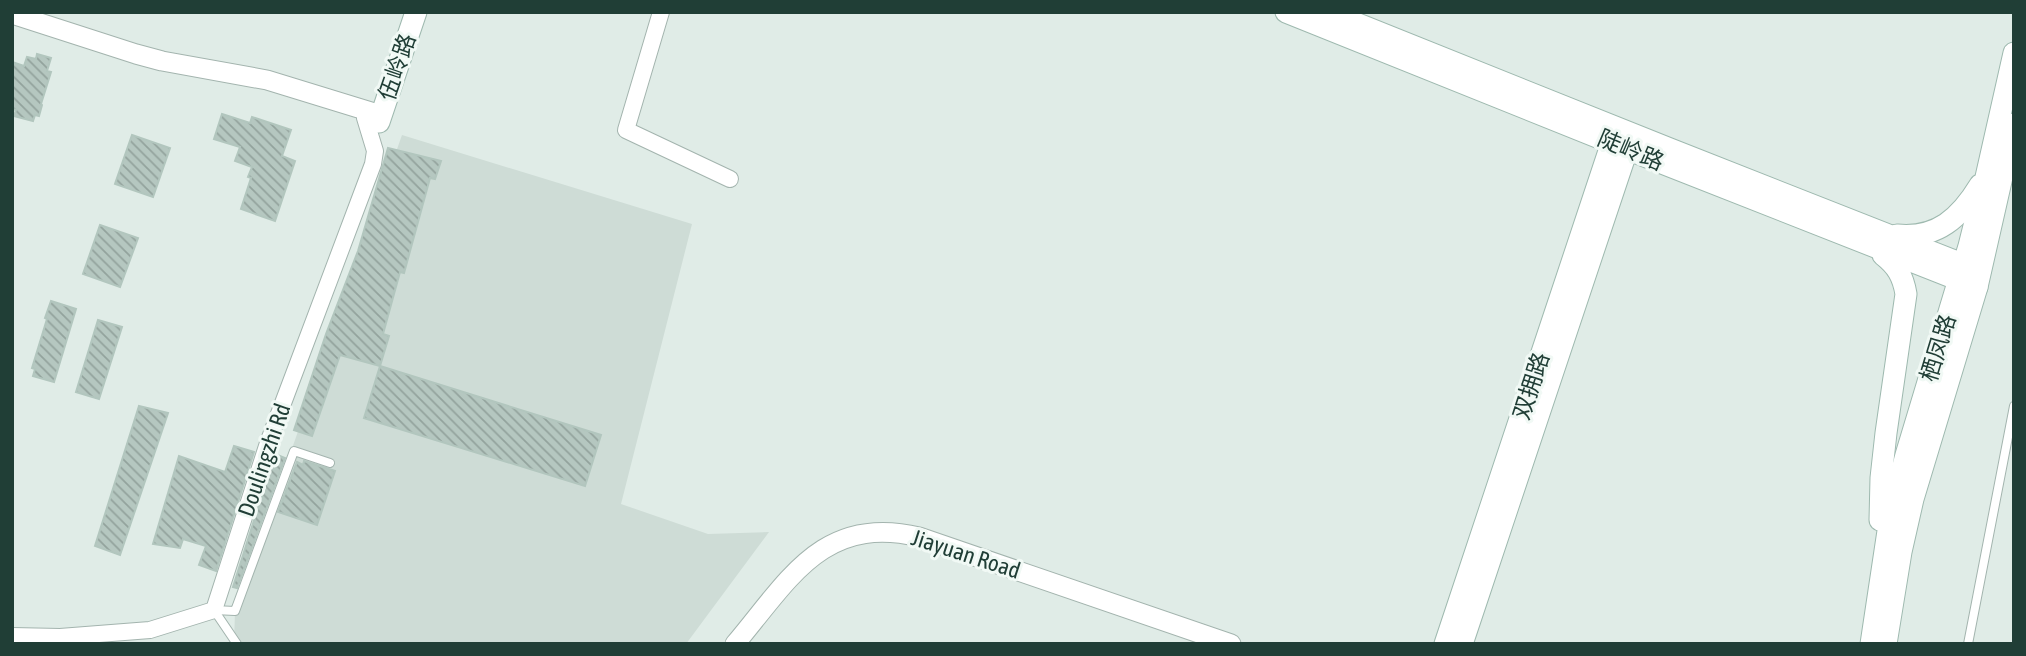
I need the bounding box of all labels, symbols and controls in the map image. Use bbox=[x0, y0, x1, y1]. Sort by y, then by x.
street label: 伍岭路 bbox=[373, 30, 421, 104]
street label: 陡岭路 bbox=[1594, 125, 1668, 175]
street label: 栖凤路 bbox=[1915, 311, 1961, 385]
street label: 双拥路 bbox=[1508, 349, 1554, 423]
street label: Doulingzhi Rd bbox=[233, 400, 295, 520]
street label: Jiayuan Road bbox=[908, 524, 1024, 584]

